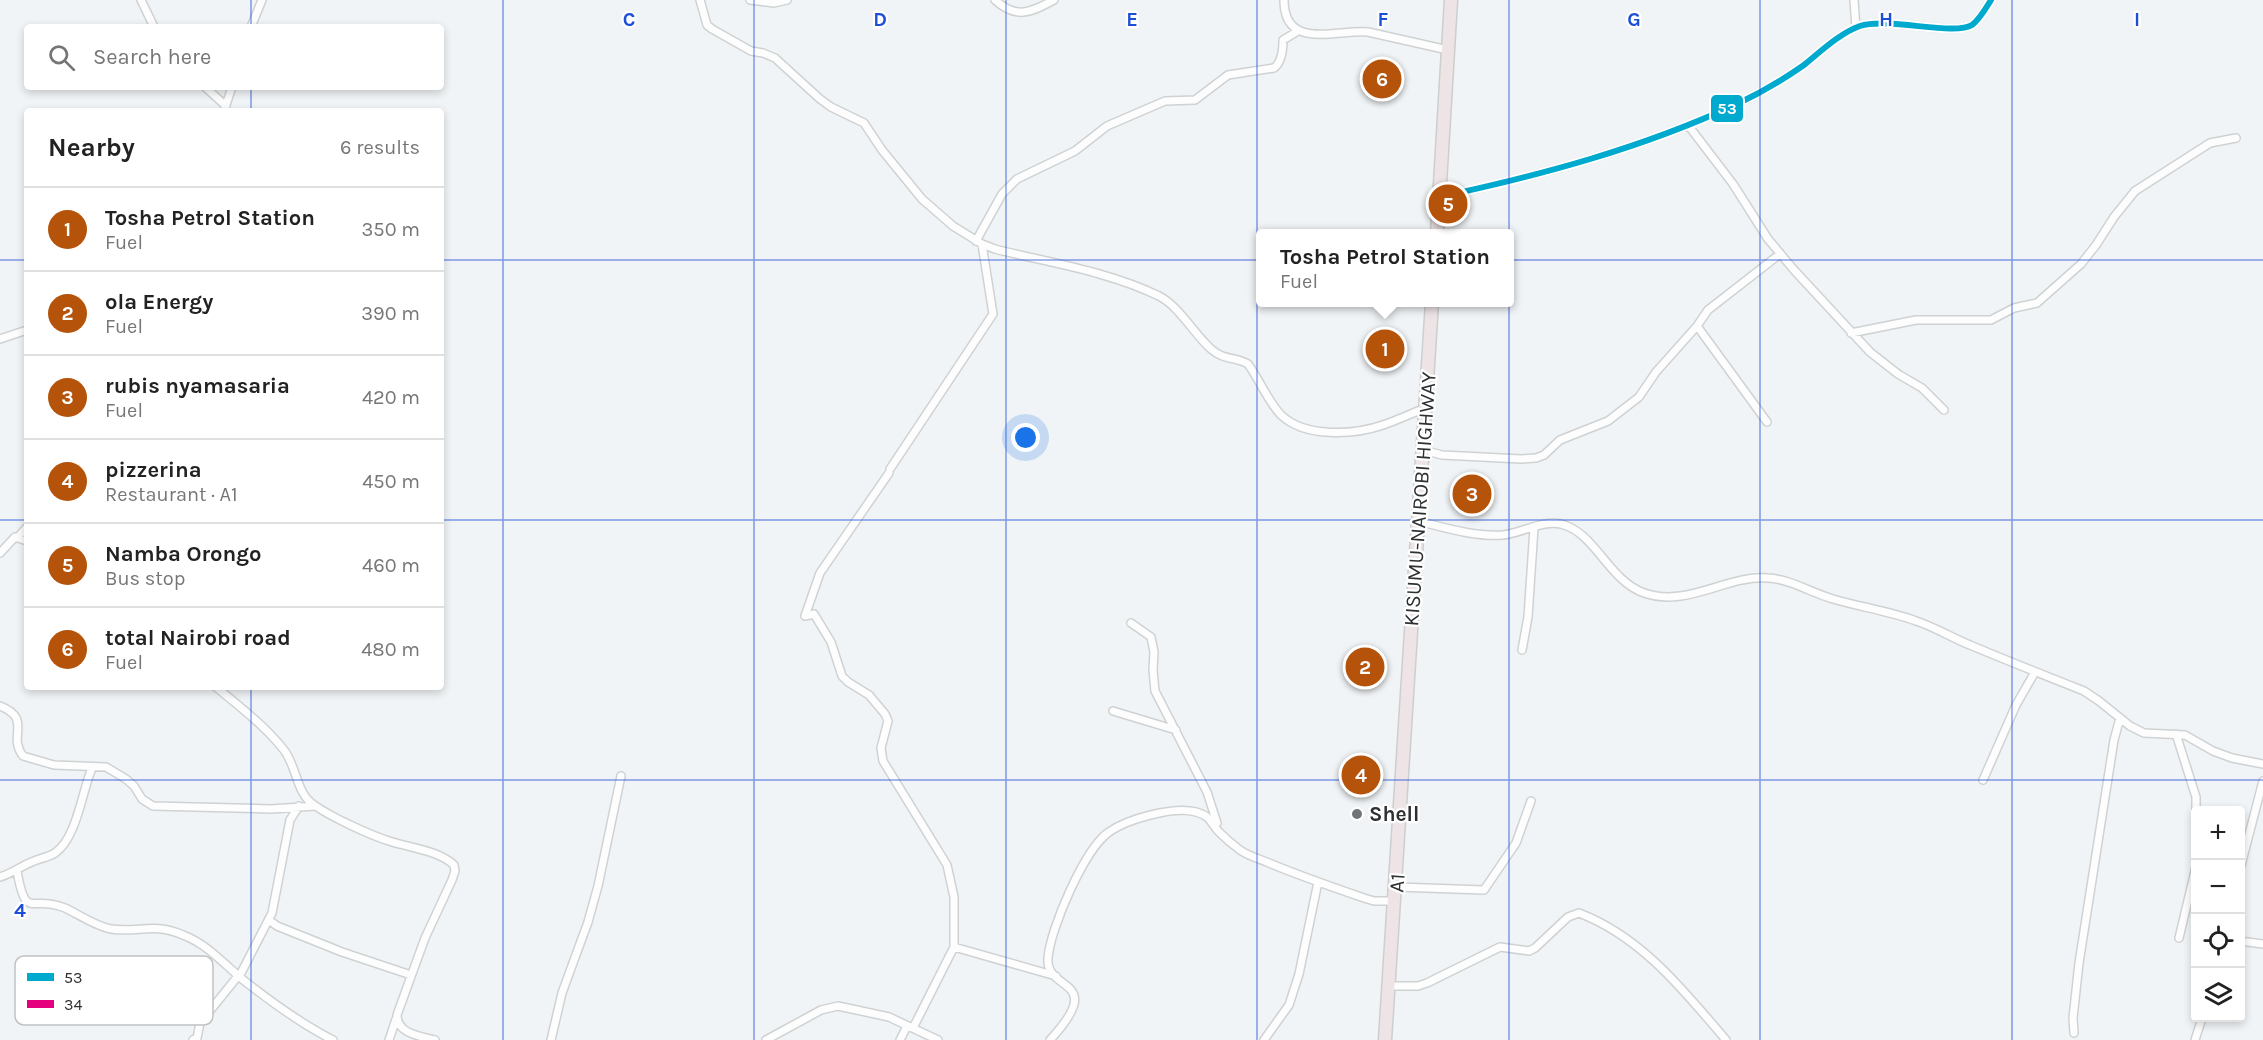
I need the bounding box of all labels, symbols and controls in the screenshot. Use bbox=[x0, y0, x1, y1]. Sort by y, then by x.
text: C bbox=[623, 8, 635, 31]
text: D bbox=[873, 8, 887, 31]
text: E bbox=[1126, 8, 1138, 31]
text: F bbox=[1378, 8, 1389, 31]
text: G bbox=[1627, 8, 1641, 31]
text: H bbox=[1879, 8, 1893, 31]
text: I bbox=[2134, 8, 2140, 31]
search box bbox=[24, 24, 444, 90]
icon: search bbox=[45, 41, 78, 74]
text: Search here bbox=[93, 44, 211, 70]
pin: 6 bbox=[1362, 56, 1402, 101]
line badge: 53 bbox=[1710, 94, 1744, 123]
text: 53 bbox=[1717, 99, 1737, 118]
text: Nearby bbox=[48, 132, 135, 163]
text: 6 results bbox=[340, 136, 420, 159]
pin: 5 bbox=[1428, 182, 1468, 226]
text: Tosha Petrol Station bbox=[105, 205, 315, 231]
text: 1 bbox=[64, 218, 71, 241]
text: 350 m bbox=[362, 218, 420, 241]
popup bbox=[1256, 229, 1514, 307]
text: Fuel bbox=[105, 231, 143, 254]
text: Tosha Petrol Station bbox=[1280, 244, 1490, 270]
text: Fuel bbox=[1280, 270, 1318, 293]
text: ola Energy bbox=[105, 289, 213, 315]
text: 2 bbox=[61, 302, 74, 325]
text: 390 m bbox=[361, 302, 420, 325]
text: Fuel bbox=[105, 315, 143, 338]
pin: 1 bbox=[1366, 326, 1404, 372]
street label: KISUMU-NAIROBI HIGHWAY bbox=[1399, 370, 1441, 627]
text: rubis nyamasaria bbox=[105, 373, 290, 399]
text: 3 bbox=[61, 386, 74, 409]
text: 420 m bbox=[362, 386, 420, 409]
text: Fuel bbox=[105, 399, 143, 422]
your location bbox=[1011, 423, 1040, 452]
text: pizzerina bbox=[105, 457, 202, 483]
text: 4 bbox=[62, 470, 73, 493]
text: 450 m bbox=[362, 470, 420, 493]
pin: 3 bbox=[1452, 472, 1492, 516]
text: Restaurant · A1 bbox=[105, 483, 238, 506]
text: Namba Orongo bbox=[105, 541, 262, 567]
text: 5 bbox=[62, 554, 73, 577]
text: 460 m bbox=[362, 554, 420, 577]
text: Bus stop bbox=[105, 567, 185, 590]
text: total Nairobi road bbox=[105, 625, 291, 651]
text: 6 bbox=[61, 638, 74, 661]
text: 480 m bbox=[361, 638, 420, 661]
pin: 2 bbox=[1346, 644, 1384, 690]
text: Fuel bbox=[105, 651, 143, 674]
pin: 4 bbox=[1342, 752, 1380, 798]
place label: Shell bbox=[1369, 802, 1419, 826]
map controls bbox=[2191, 806, 2245, 1022]
button: + bbox=[2191, 806, 2245, 860]
marker: Shell bbox=[1350, 807, 1364, 821]
button: − bbox=[2191, 860, 2245, 914]
street label: A1 bbox=[1384, 873, 1410, 893]
text: 4 bbox=[14, 899, 26, 922]
button: locate bbox=[2191, 914, 2245, 968]
legend bbox=[15, 956, 213, 1025]
text: 53 bbox=[64, 968, 82, 987]
button: layers bbox=[2191, 968, 2245, 1022]
text: 34 bbox=[64, 995, 82, 1014]

